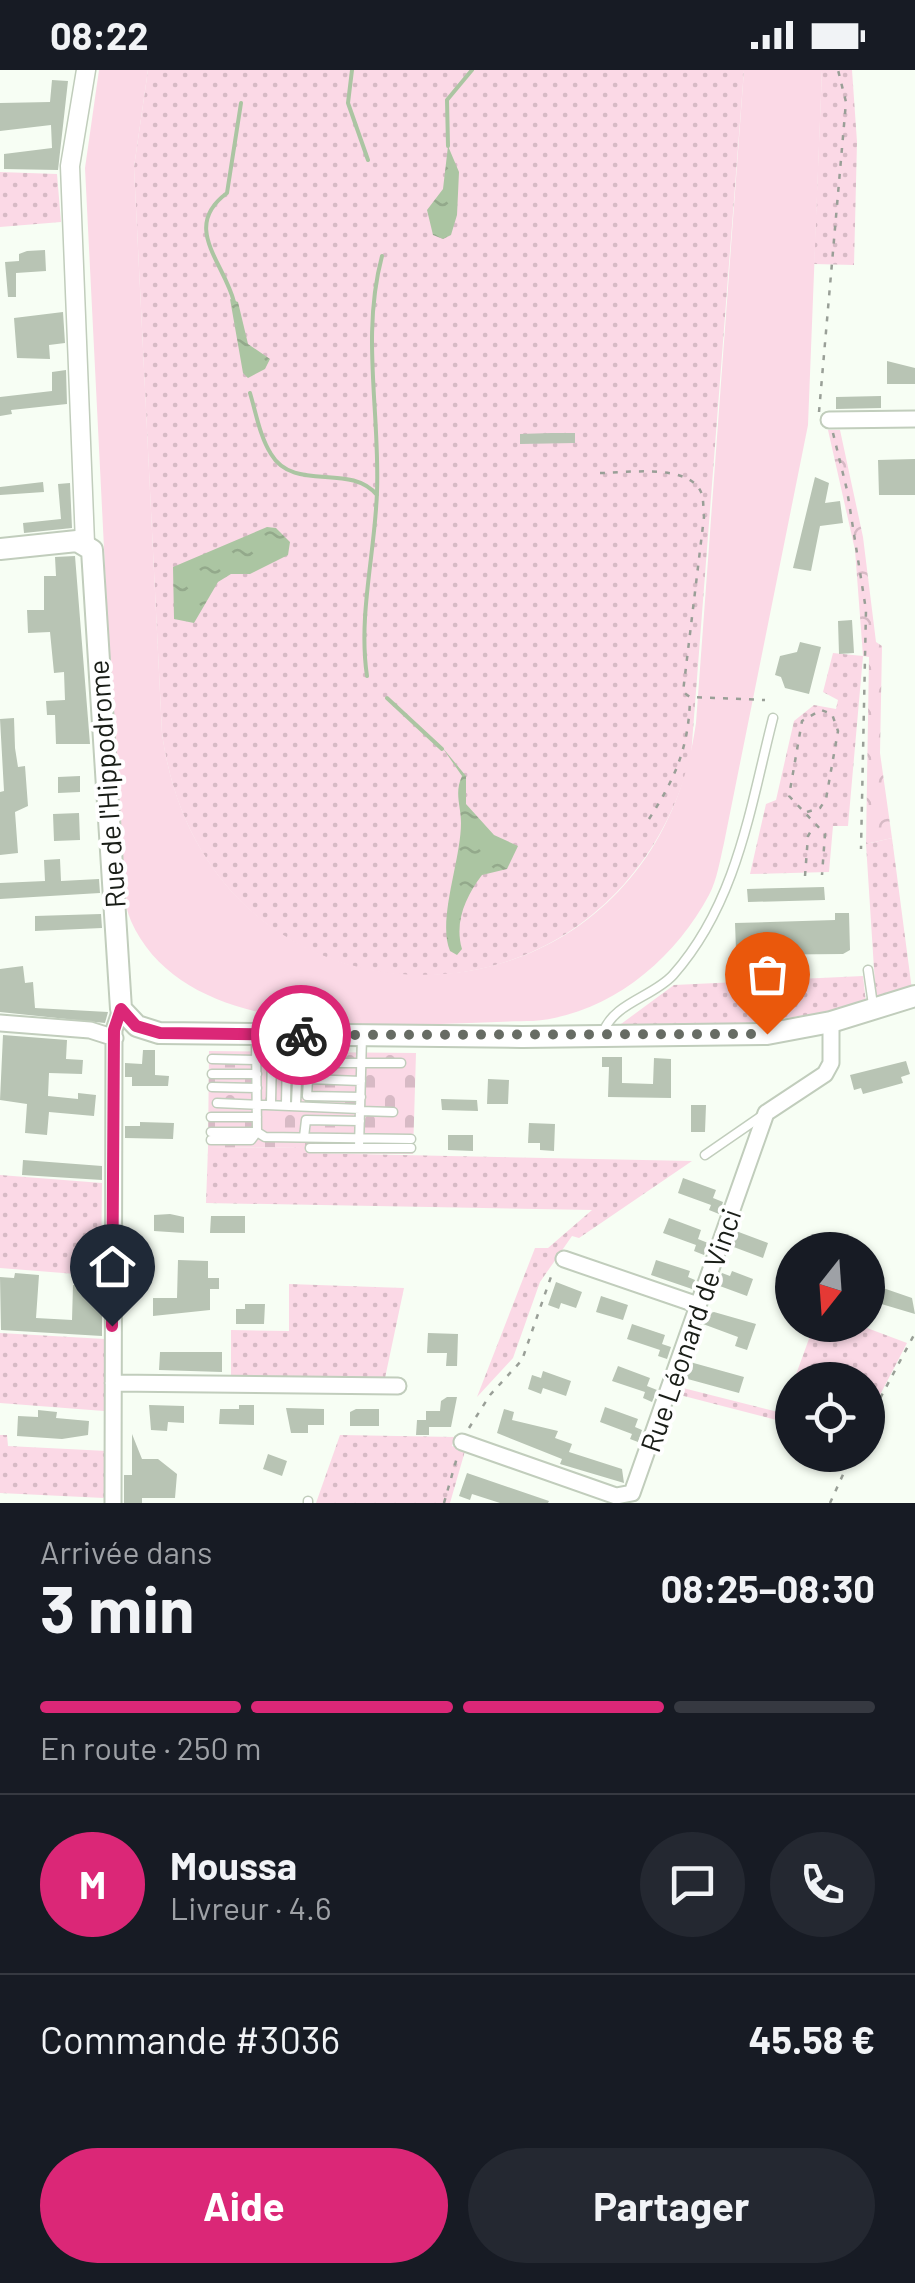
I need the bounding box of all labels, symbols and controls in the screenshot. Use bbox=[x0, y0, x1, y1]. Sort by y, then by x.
text: 08:22 bbox=[50, 12, 149, 58]
street label: Rue de l'Hippodrome bbox=[80, 659, 132, 909]
pin bbox=[725, 932, 810, 1035]
icon: bag bbox=[740, 947, 795, 1002]
courier bbox=[251, 985, 351, 1085]
icon: bike bbox=[274, 1008, 329, 1063]
street label: Rue Léonard de Vinci bbox=[632, 1204, 748, 1456]
pin bbox=[70, 1224, 155, 1327]
north arrow bbox=[775, 1232, 885, 1342]
map controls bbox=[775, 1232, 885, 1472]
icon: home bbox=[85, 1239, 140, 1294]
button: locate bbox=[775, 1362, 885, 1472]
text: Arrivée dans bbox=[40, 1532, 213, 1570]
text: 08:25–08:30 bbox=[661, 1565, 875, 1611]
text: 3 min bbox=[40, 1568, 195, 1646]
text: En route · 250 m bbox=[40, 1728, 261, 1766]
button: chat bbox=[640, 1832, 745, 1937]
button: phone bbox=[770, 1832, 875, 1937]
text: Moussa bbox=[170, 1842, 297, 1888]
text: M bbox=[79, 1861, 106, 1907]
text: Livreur · 4.6 bbox=[170, 1888, 331, 1926]
text: Commande #3036 bbox=[40, 2016, 340, 2062]
text: 45.58 € bbox=[749, 2016, 875, 2062]
button: Aide bbox=[40, 2148, 448, 2263]
button: Partager bbox=[468, 2148, 875, 2263]

